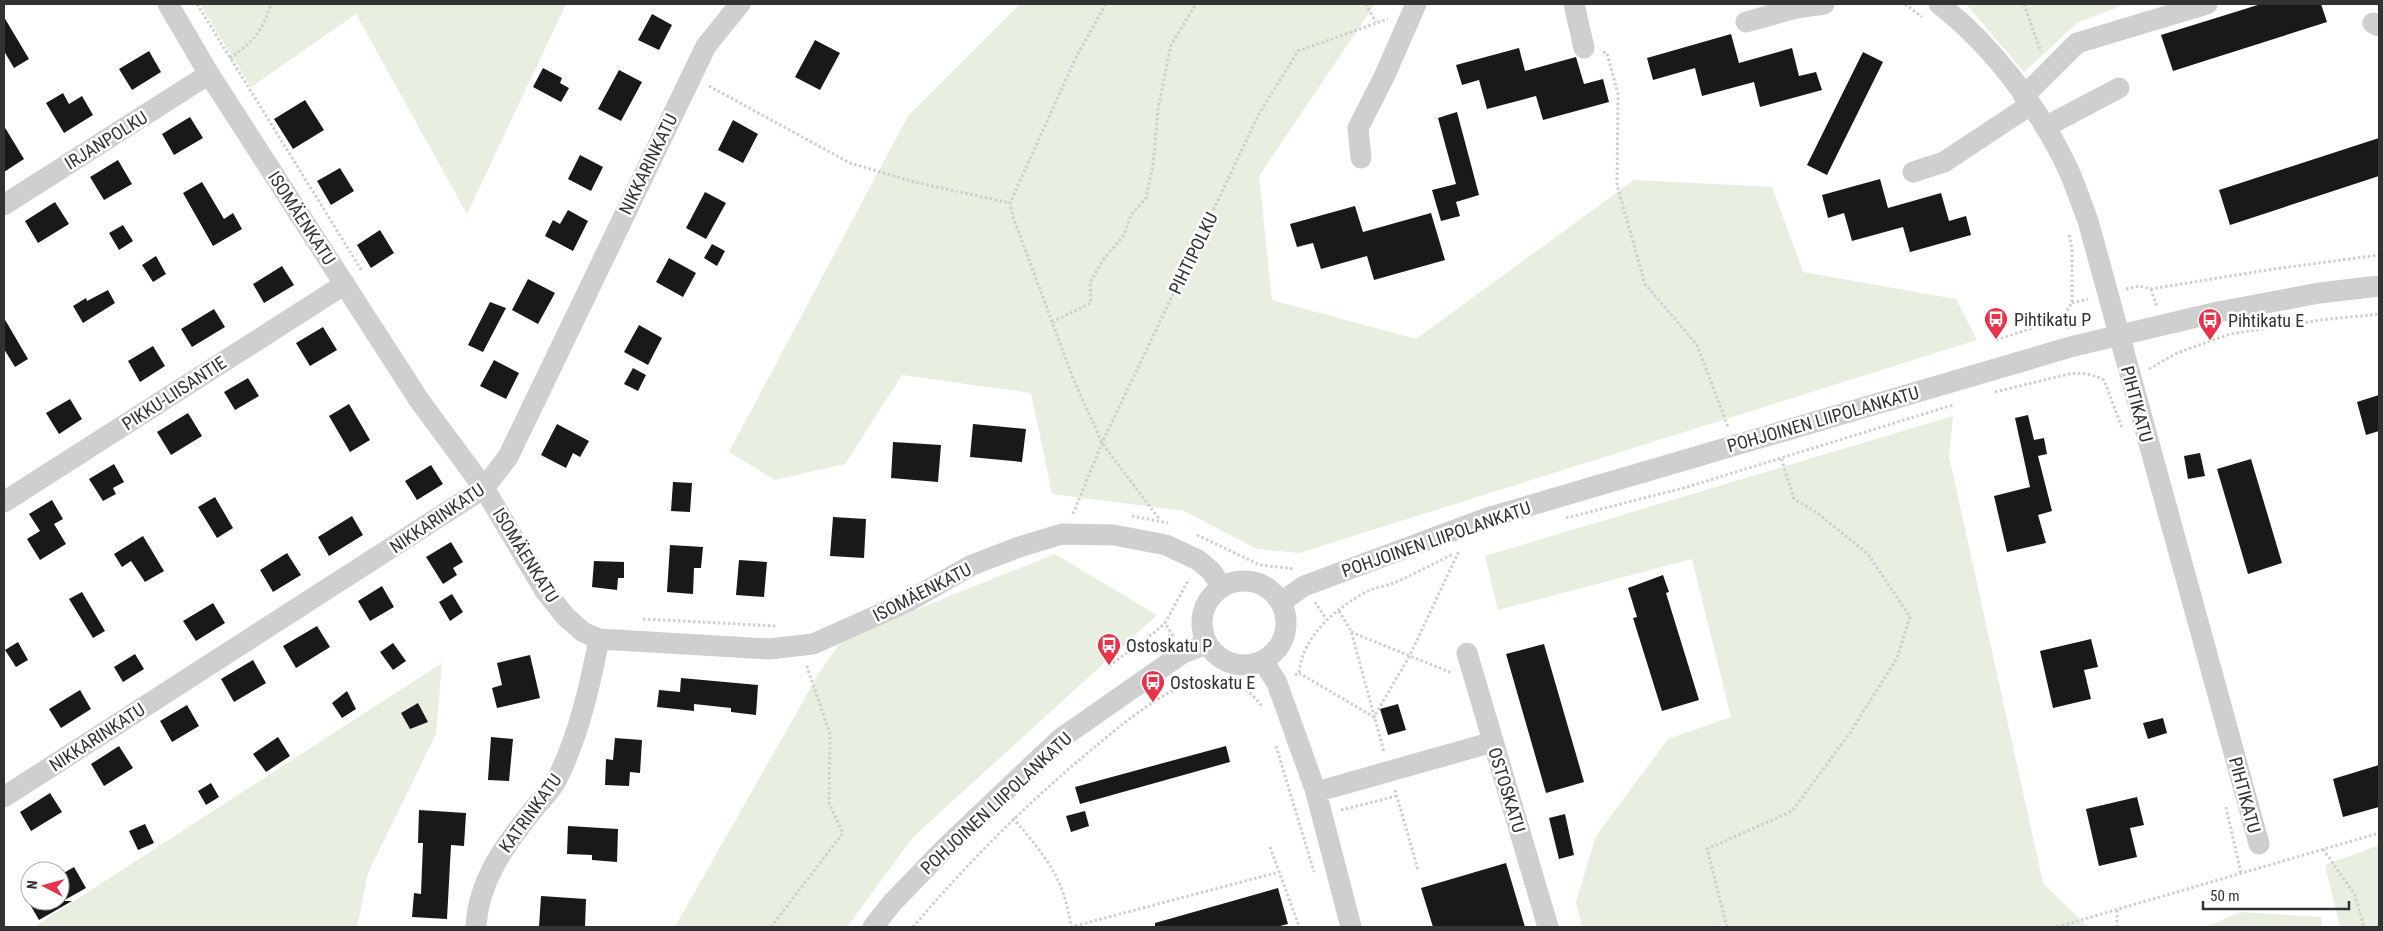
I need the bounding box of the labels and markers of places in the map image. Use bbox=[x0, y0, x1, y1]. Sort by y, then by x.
bus stop icon: Pihtikatu P bbox=[1983, 306, 2009, 340]
bus stop icon: Pihtikatu E bbox=[2197, 307, 2223, 341]
place label: Pihtikatu P bbox=[2014, 309, 2091, 330]
place label: Pihtikatu E bbox=[2228, 310, 2304, 331]
bus stop icon: Ostoskatu P bbox=[1096, 632, 1122, 666]
place label: Ostoskatu P bbox=[1126, 635, 1212, 656]
bus stop icon: Ostoskatu E bbox=[1140, 669, 1166, 703]
place label: Ostoskatu E bbox=[1170, 672, 1255, 693]

